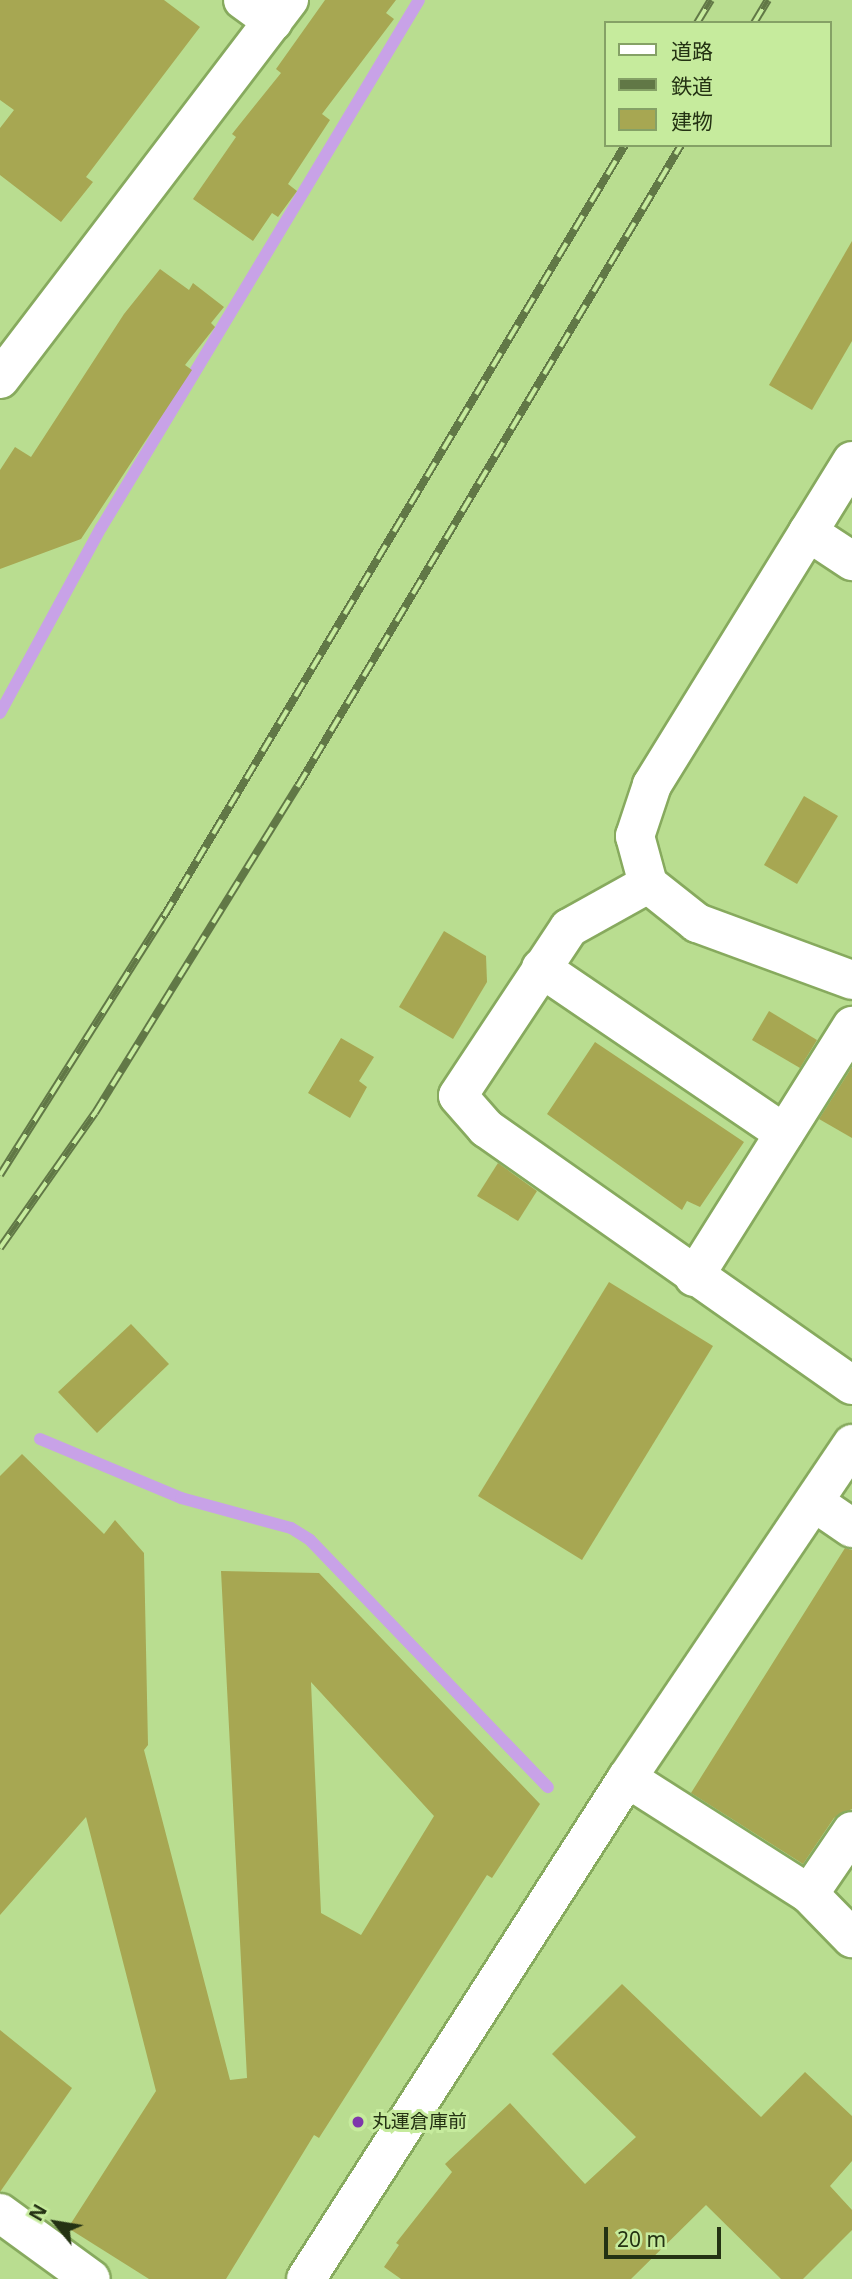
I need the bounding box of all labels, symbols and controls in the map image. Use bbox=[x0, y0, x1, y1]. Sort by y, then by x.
legend bbox=[604, 21, 831, 147]
text: 道路 bbox=[671, 37, 713, 65]
text: 鉄道 bbox=[671, 72, 713, 100]
text: 建物 bbox=[671, 107, 713, 135]
place label: 丸運倉庫前 bbox=[372, 2111, 467, 2133]
marker: 丸運倉庫前 bbox=[350, 2114, 366, 2130]
north arrow bbox=[21, 2188, 91, 2258]
text: N bbox=[23, 2199, 53, 2226]
scale bar bbox=[607, 2212, 724, 2256]
text: 20 m bbox=[617, 2225, 666, 2253]

